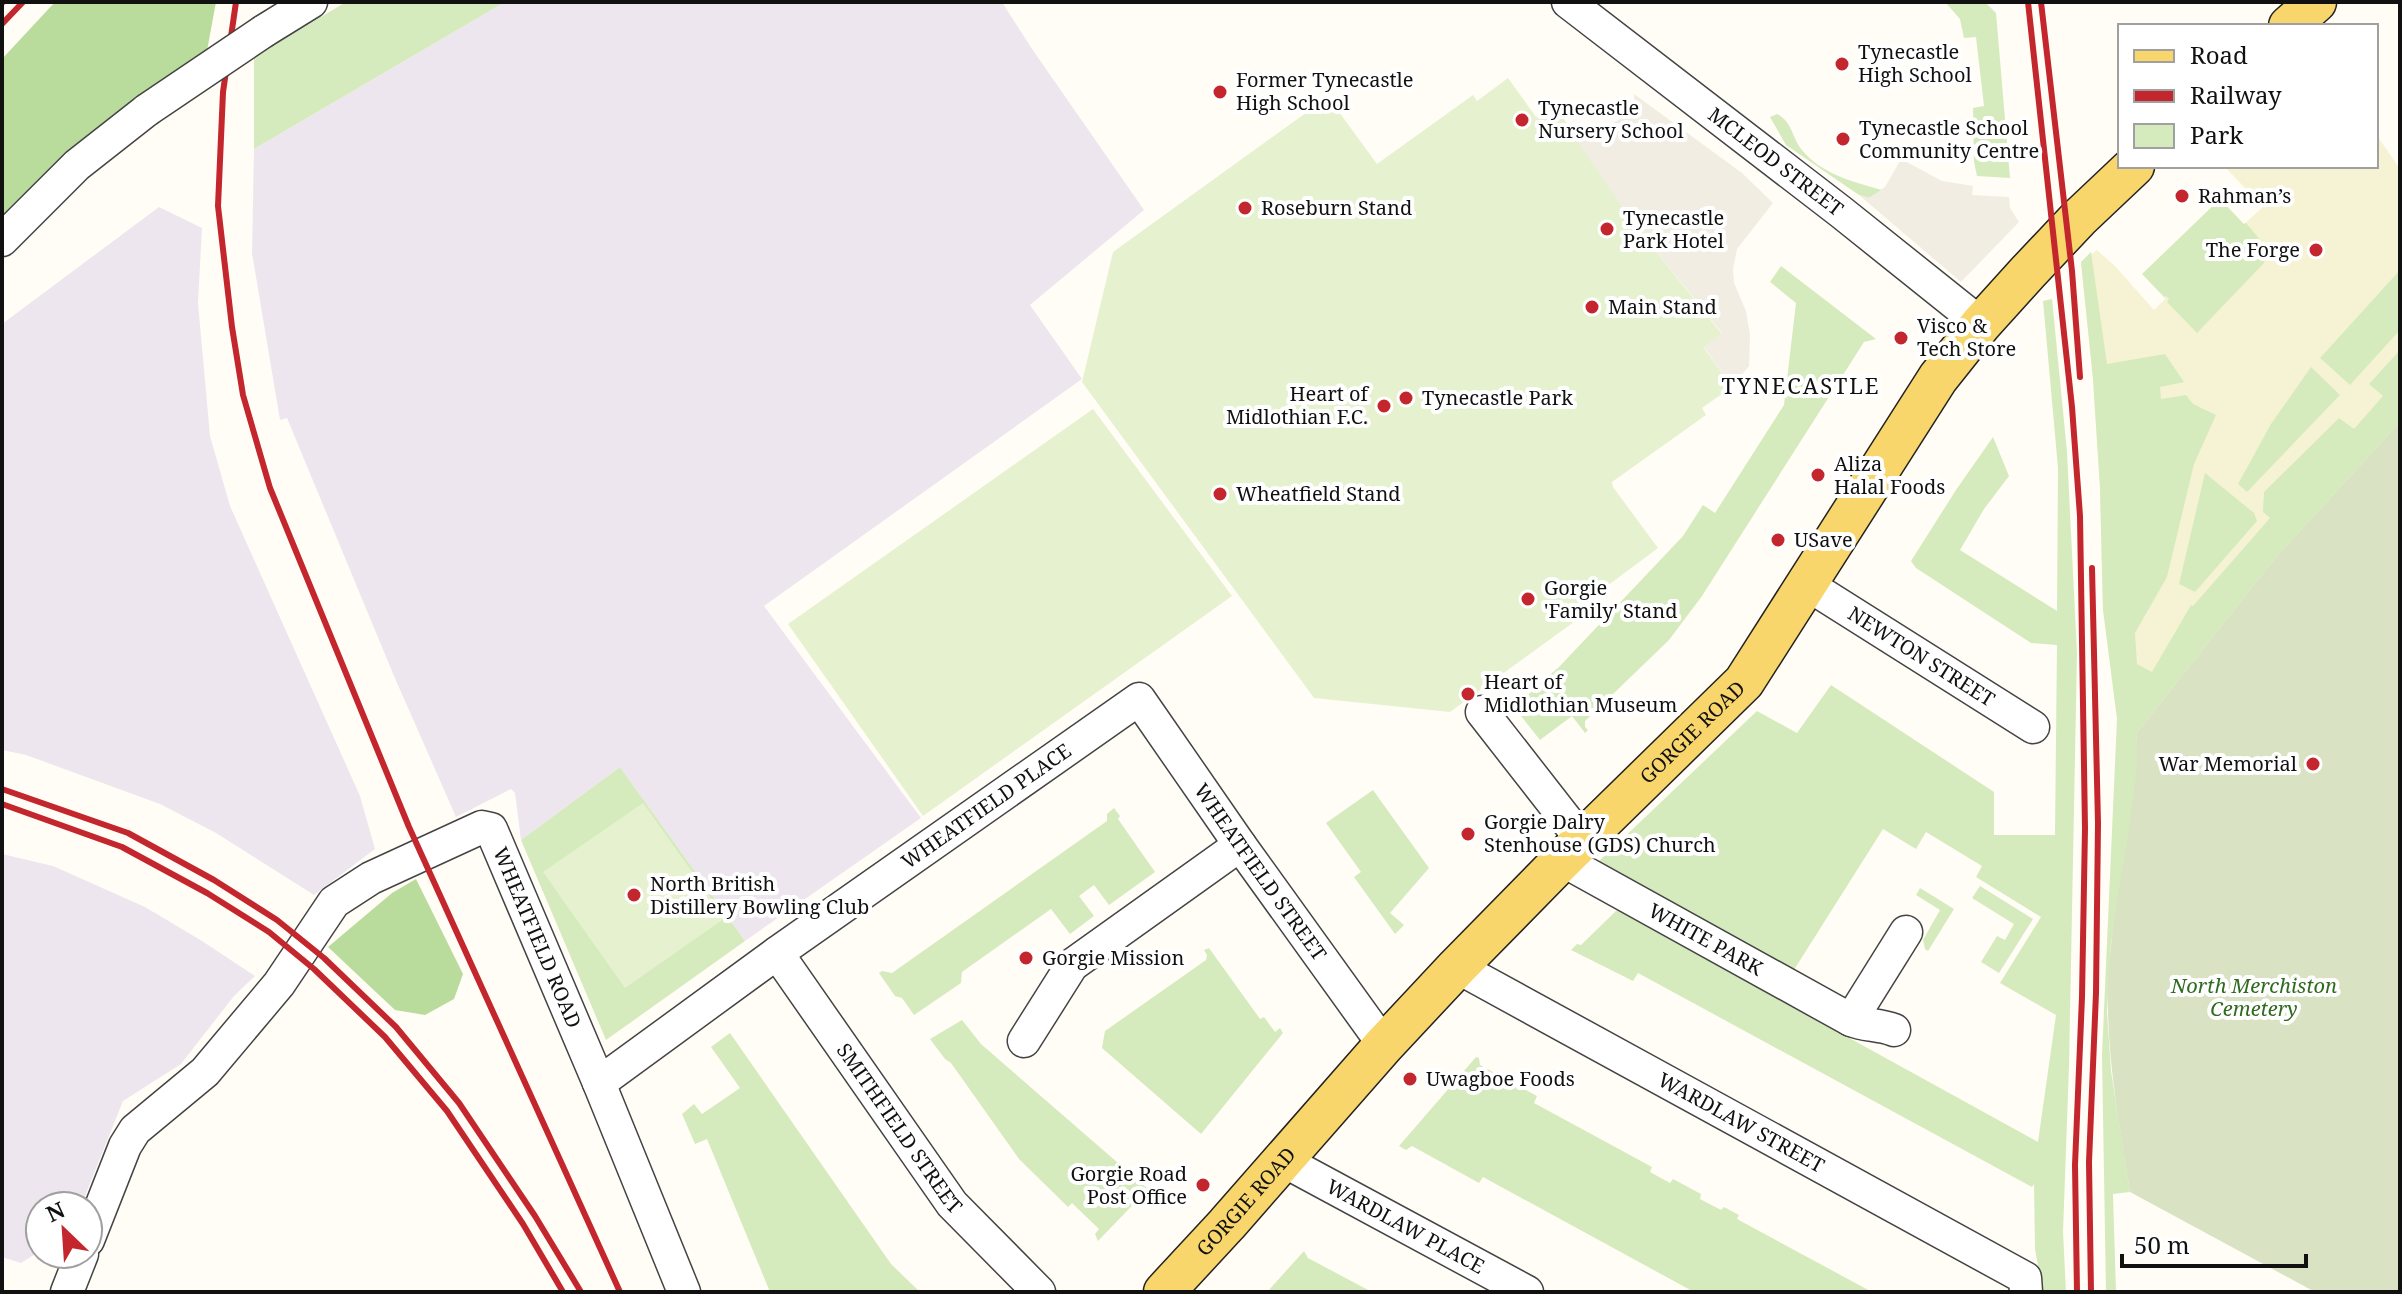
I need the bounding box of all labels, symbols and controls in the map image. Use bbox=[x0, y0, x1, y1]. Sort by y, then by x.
legend bbox=[2118, 24, 2378, 168]
place label: Tynecastle High School bbox=[1858, 38, 1972, 88]
text: Road bbox=[2190, 38, 2248, 71]
marker: Tynecastle High School bbox=[1833, 55, 1851, 73]
place label: Former Tynecastle High School bbox=[1236, 66, 1413, 116]
text: Railway bbox=[2190, 78, 2282, 111]
marker: Former Tynecastle High School bbox=[1211, 83, 1229, 101]
place label: Tynecastle Nursery School bbox=[1538, 94, 1684, 144]
street label: MCLEOD STREET bbox=[1703, 101, 1849, 222]
marker: Tynecastle Nursery School bbox=[1513, 111, 1531, 129]
place label: Tynecastle School Community Centre bbox=[1859, 114, 2039, 164]
text: Park bbox=[2190, 118, 2244, 151]
marker: Tynecastle School Community Centre bbox=[1834, 130, 1852, 148]
place label: Rahman’s bbox=[2198, 182, 2291, 209]
marker: Rahman’s bbox=[2173, 187, 2191, 205]
place label: Roseburn Stand bbox=[1261, 194, 1412, 221]
marker: Roseburn Stand bbox=[1236, 199, 1254, 217]
place label: Tynecastle Park Hotel bbox=[1623, 204, 1724, 254]
marker: Tynecastle Park Hotel bbox=[1598, 220, 1616, 238]
place label: The Forge bbox=[2206, 236, 2300, 263]
marker: The Forge bbox=[2307, 241, 2325, 259]
place label: Main Stand bbox=[1608, 293, 1717, 320]
marker: Main Stand bbox=[1583, 298, 1601, 316]
place label: Visco & Tech Store bbox=[1917, 312, 2016, 362]
marker: Visco & Tech Store bbox=[1892, 329, 1910, 347]
district label: TYNECASTLE bbox=[1721, 370, 1881, 400]
place label: Heart of Midlothian F.C. bbox=[1226, 380, 1370, 430]
place label: Tynecastle Park bbox=[1422, 384, 1573, 411]
marker: Tynecastle Park bbox=[1397, 389, 1415, 407]
marker: Heart of Midlothian F.C. bbox=[1375, 397, 1393, 415]
place label: Aliza Halal Foods bbox=[1834, 450, 1945, 500]
marker: Aliza Halal Foods bbox=[1809, 466, 1827, 484]
place label: Wheatfield Stand bbox=[1236, 480, 1401, 507]
marker: Wheatfield Stand bbox=[1211, 485, 1229, 503]
place label: USave bbox=[1794, 526, 1853, 553]
marker: USave bbox=[1769, 531, 1787, 549]
place label: Gorgie 'Family' Stand bbox=[1544, 574, 1677, 624]
marker: Gorgie 'Family' Stand bbox=[1519, 590, 1537, 608]
street label: NEWTON STREET bbox=[1843, 600, 2000, 712]
place label: Heart of Midlothian Museum bbox=[1484, 668, 1678, 718]
street label: GORGIE ROAD bbox=[1634, 675, 1751, 790]
marker: Heart of Midlothian Museum bbox=[1459, 685, 1477, 703]
street label: WHEATFIELD PLACE bbox=[896, 737, 1076, 875]
place label: War Memorial bbox=[2158, 750, 2297, 777]
marker: War Memorial bbox=[2304, 755, 2322, 773]
street label: WHEATFIELD STREET bbox=[1188, 778, 1333, 966]
place label: Gorgie Dalry Stenhouse (GDS) Church bbox=[1484, 808, 1716, 858]
marker: Gorgie Dalry Stenhouse (GDS) Church bbox=[1459, 825, 1477, 843]
street label: WHEATFIELD ROAD bbox=[487, 843, 588, 1032]
place label: North British Distillery Bowling Club bbox=[650, 870, 869, 920]
marker: North British Distillery Bowling Club bbox=[625, 886, 643, 904]
street label: WHITE PARK bbox=[1644, 897, 1768, 982]
place label: Gorgie Mission bbox=[1042, 944, 1184, 971]
marker: Gorgie Mission bbox=[1017, 949, 1035, 967]
park label: North Merchiston Cemetery bbox=[2170, 972, 2337, 1022]
street label: SMITHFIELD STREET bbox=[831, 1038, 968, 1220]
place label: Uwagboe Foods bbox=[1426, 1065, 1575, 1092]
street label: WARDLAW STREET bbox=[1653, 1066, 1829, 1179]
marker: Uwagboe Foods bbox=[1401, 1070, 1419, 1088]
street label: GORGIE ROAD bbox=[1190, 1141, 1301, 1262]
place label: Gorgie Road Post Office bbox=[1071, 1160, 1187, 1210]
street label: WARDLAW PLACE bbox=[1322, 1172, 1489, 1280]
marker: Gorgie Road Post Office bbox=[1194, 1176, 1212, 1194]
north arrow bbox=[24, 1190, 104, 1270]
text: N bbox=[41, 1194, 69, 1228]
scale bar bbox=[2122, 1218, 2306, 1268]
text: 50 m bbox=[2134, 1228, 2190, 1261]

